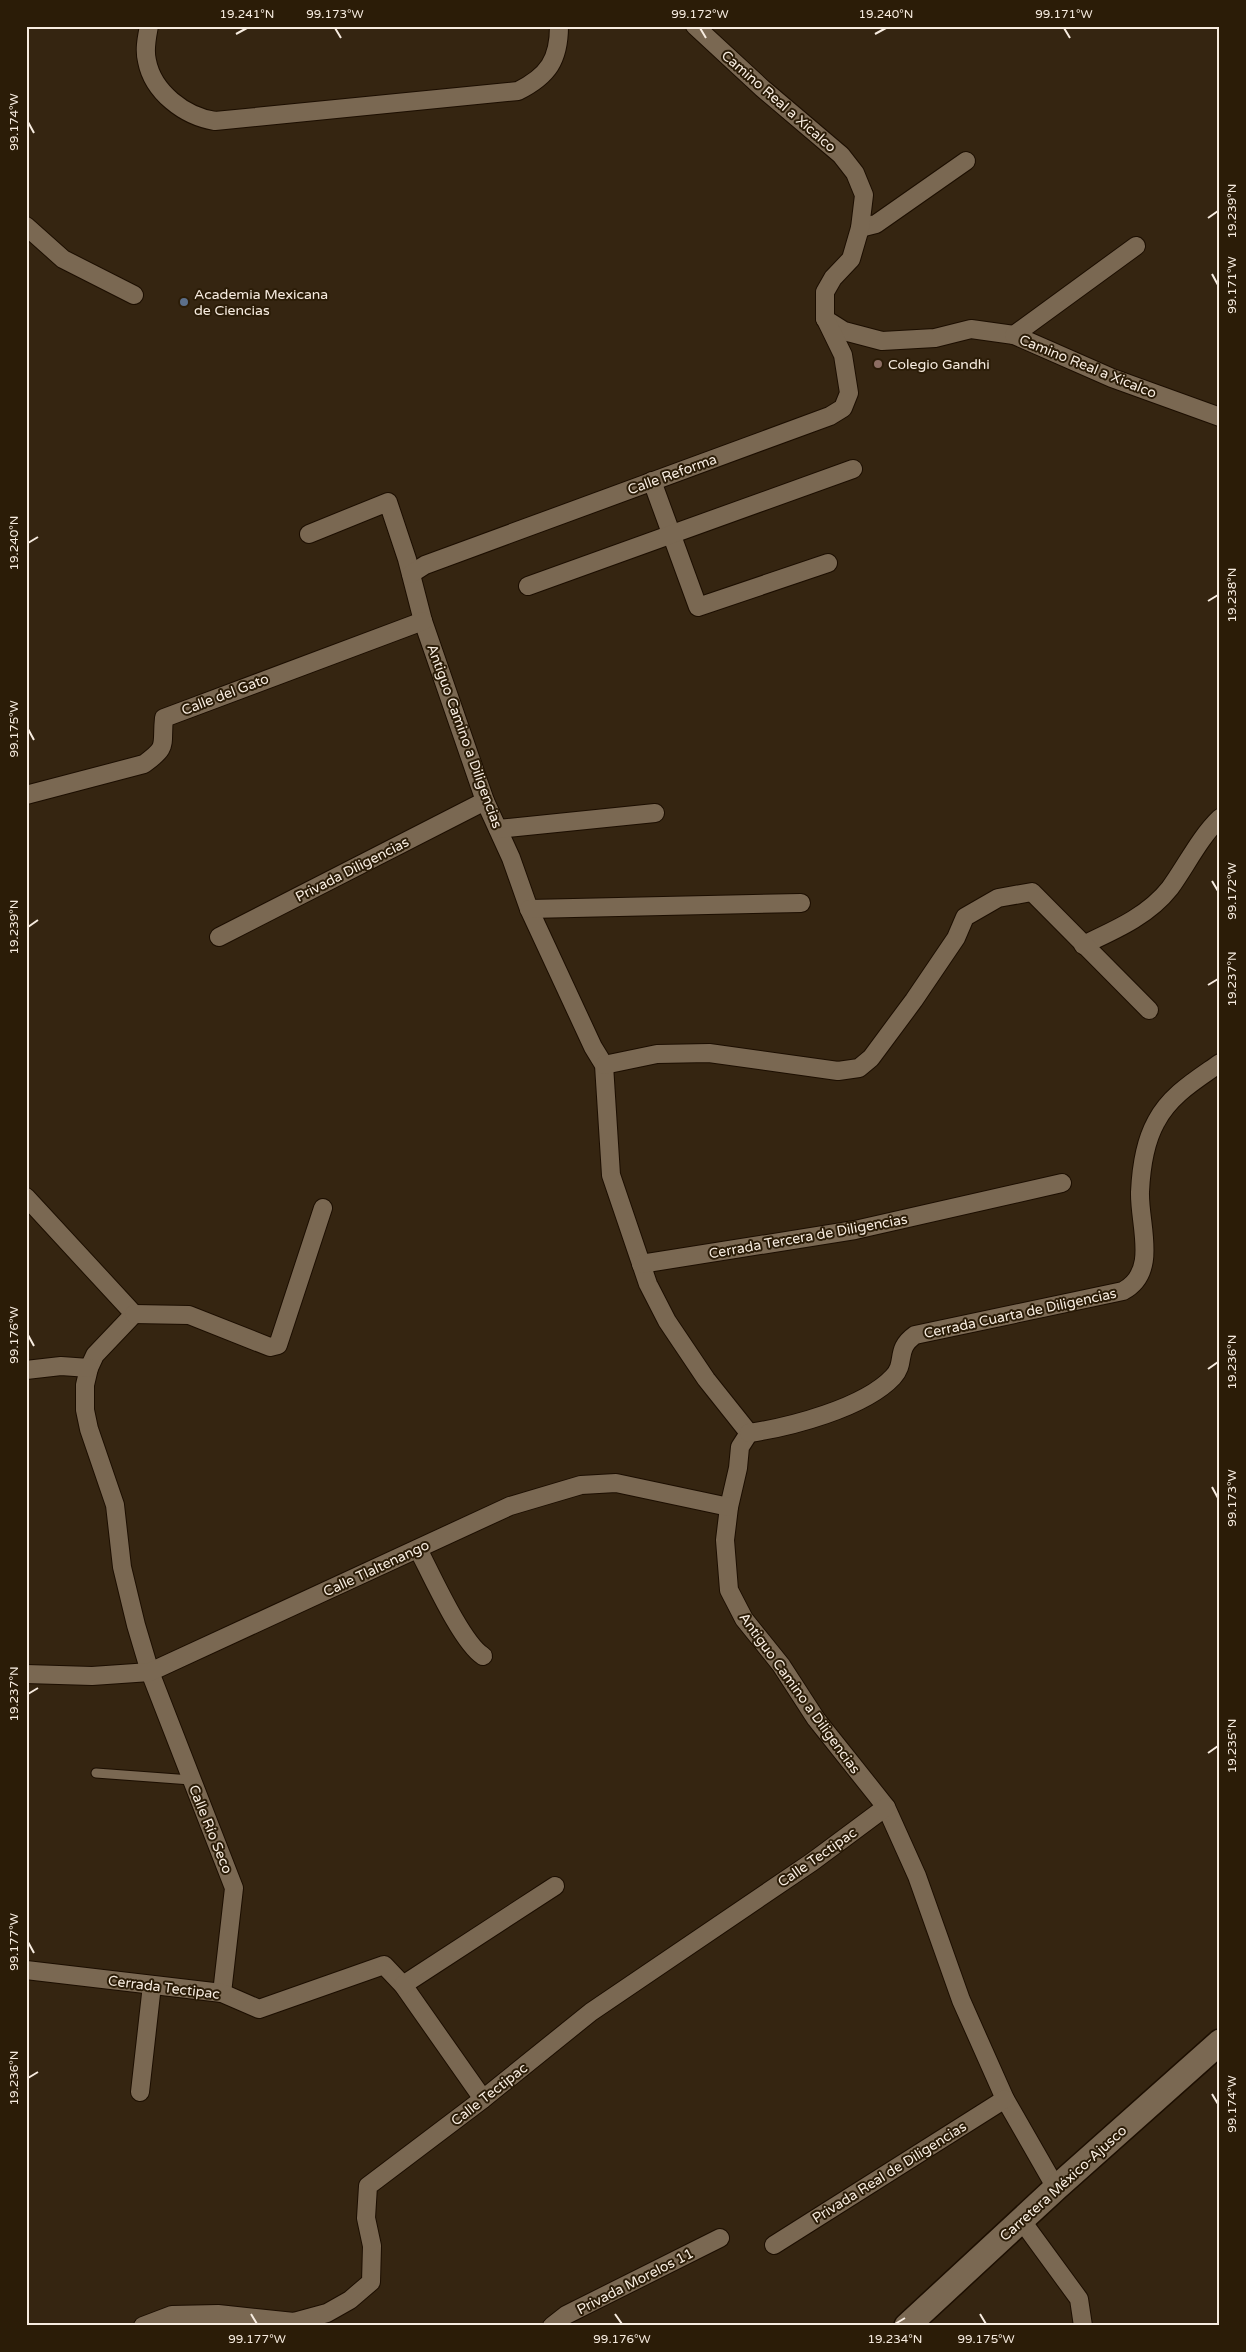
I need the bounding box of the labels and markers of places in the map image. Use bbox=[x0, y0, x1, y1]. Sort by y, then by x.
place label: Academia Mexicana de Ciencias bbox=[194, 286, 328, 319]
marker: Academia Mexicana de Ciencias bbox=[178, 296, 190, 308]
place label: Colegio Gandhi bbox=[888, 356, 990, 373]
marker: Colegio Gandhi bbox=[872, 358, 884, 370]

